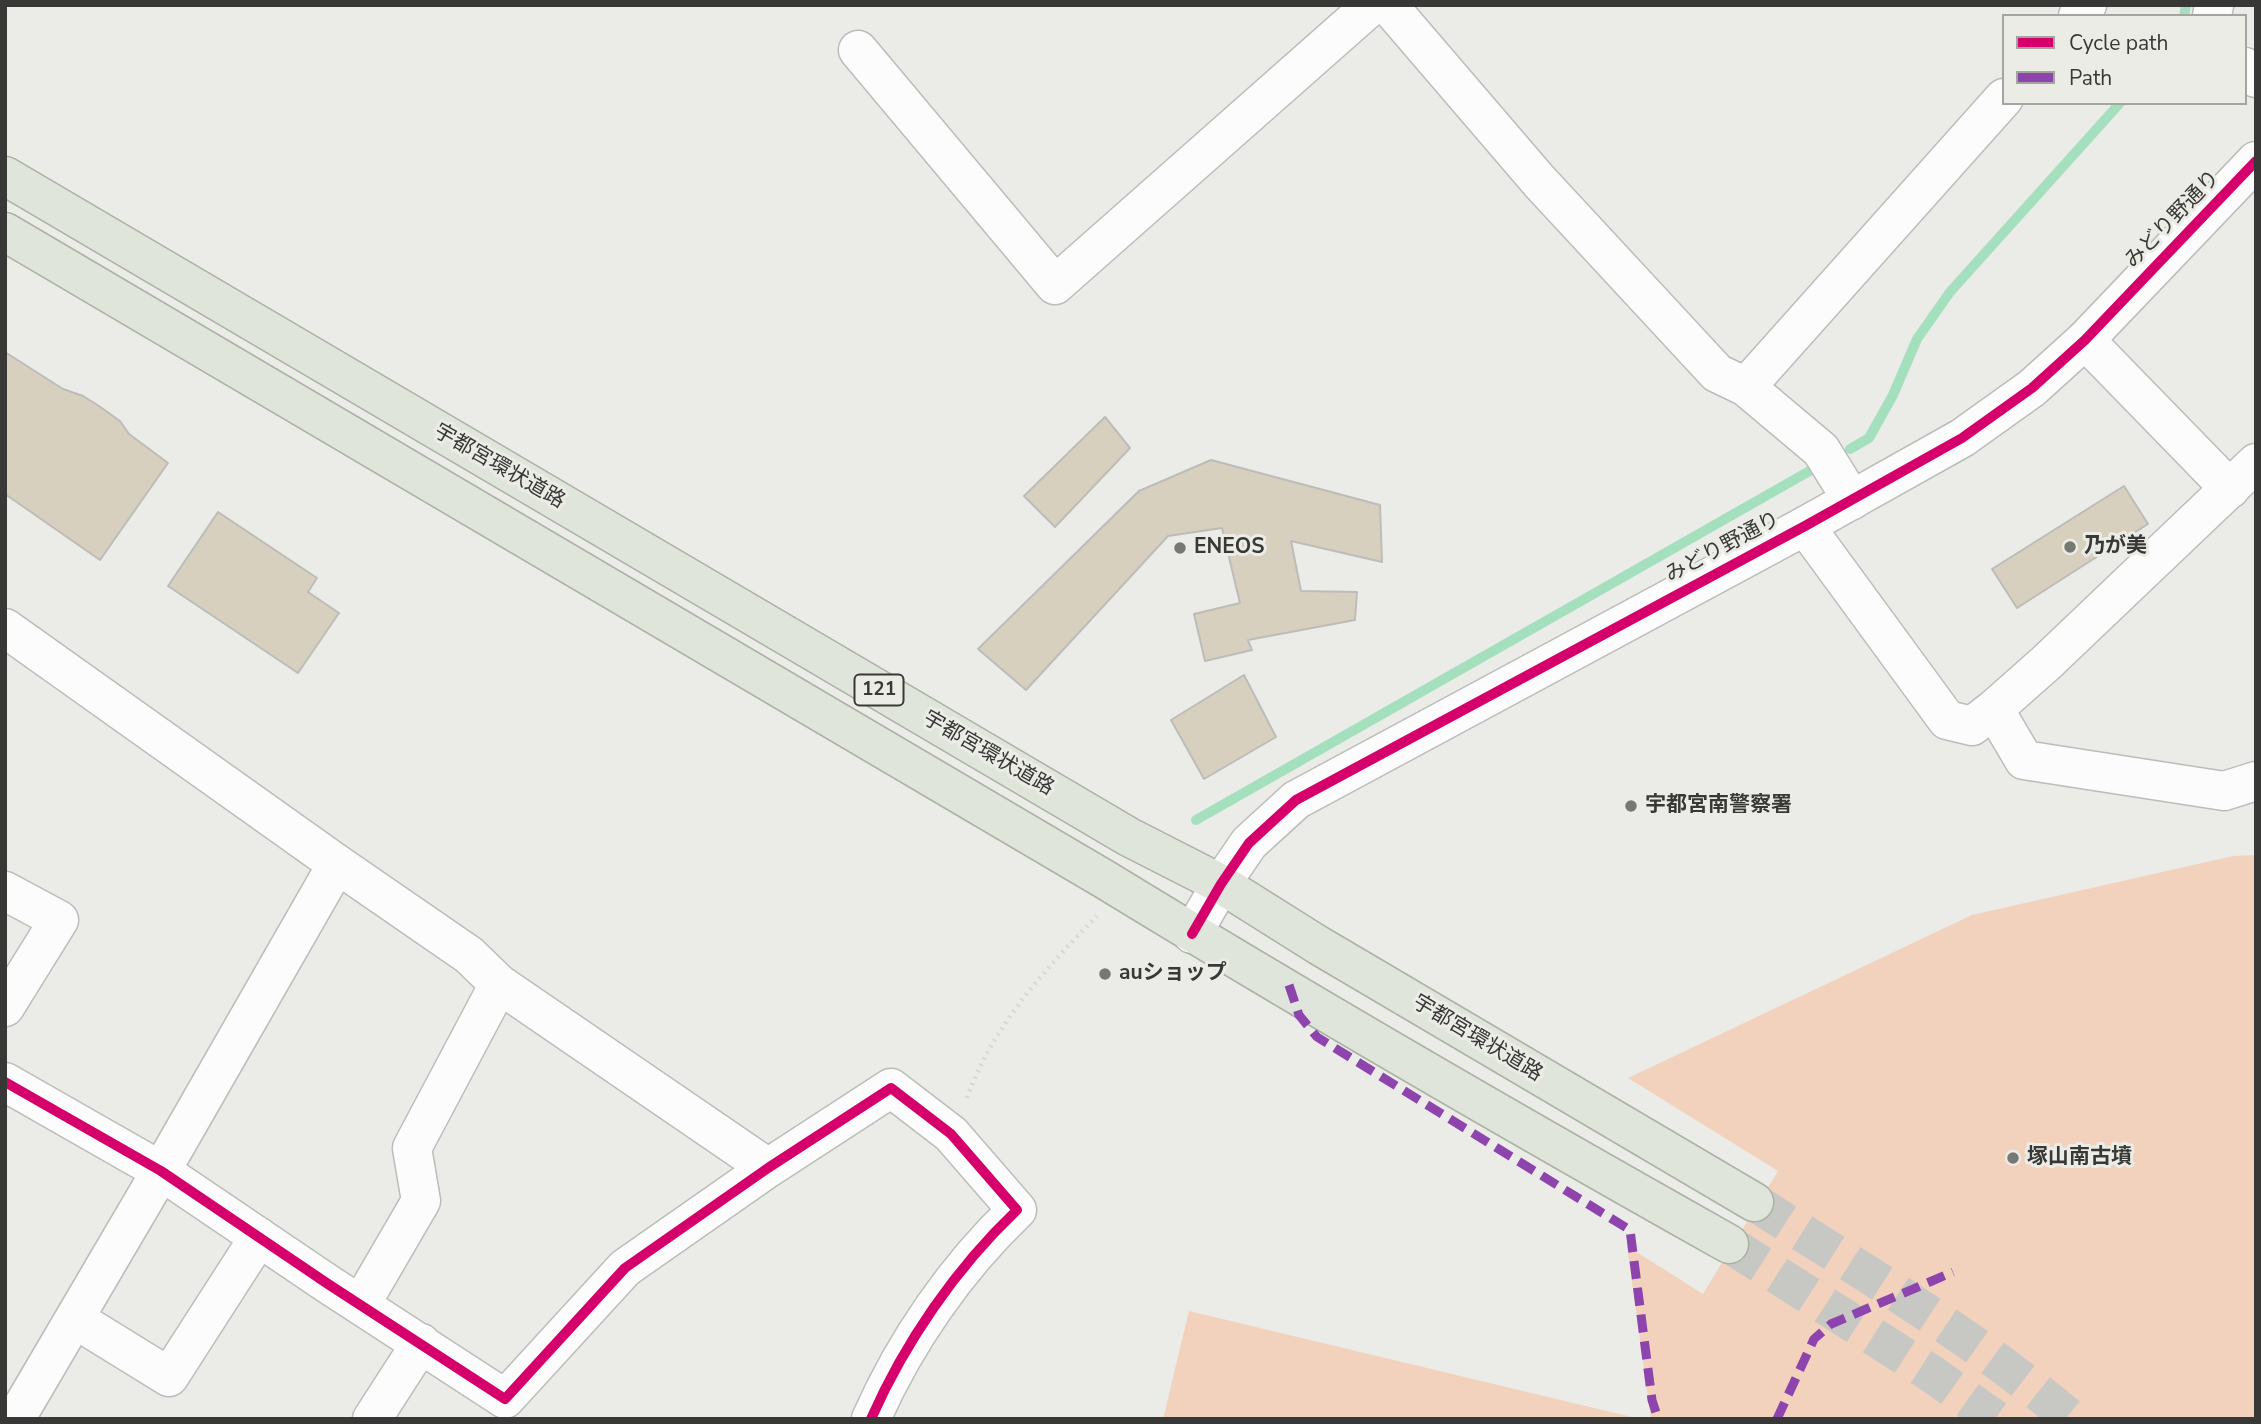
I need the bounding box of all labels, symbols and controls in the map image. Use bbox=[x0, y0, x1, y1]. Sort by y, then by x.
legend bbox=[2002, 14, 2247, 105]
text: Cycle path bbox=[2069, 29, 2168, 57]
text: Path bbox=[2069, 64, 2112, 92]
street label: みどり野通り bbox=[2120, 166, 2226, 274]
street label: 宇都宮環状道路 bbox=[429, 419, 569, 515]
street label: みどり野通り bbox=[1661, 507, 1785, 589]
place label: 乃が美 bbox=[2084, 534, 2147, 560]
place label: ENEOS bbox=[1194, 535, 1264, 561]
marker: 乃が美 bbox=[2062, 539, 2078, 555]
marker: ENEOS bbox=[1172, 540, 1188, 556]
road number: 121 bbox=[854, 674, 903, 706]
street label: 宇都宮環状道路 bbox=[918, 706, 1058, 802]
place label: 宇都宮南警察署 bbox=[1645, 793, 1792, 819]
marker: 宇都宮南警察署 bbox=[1623, 798, 1639, 814]
place label: auショップ bbox=[1119, 961, 1227, 987]
marker: auショップ bbox=[1097, 966, 1113, 982]
street label: 宇都宮環状道路 bbox=[1408, 990, 1546, 1088]
place label: 塚山南古墳 bbox=[2027, 1145, 2132, 1171]
marker: 塚山南古墳 bbox=[2005, 1150, 2021, 1166]

